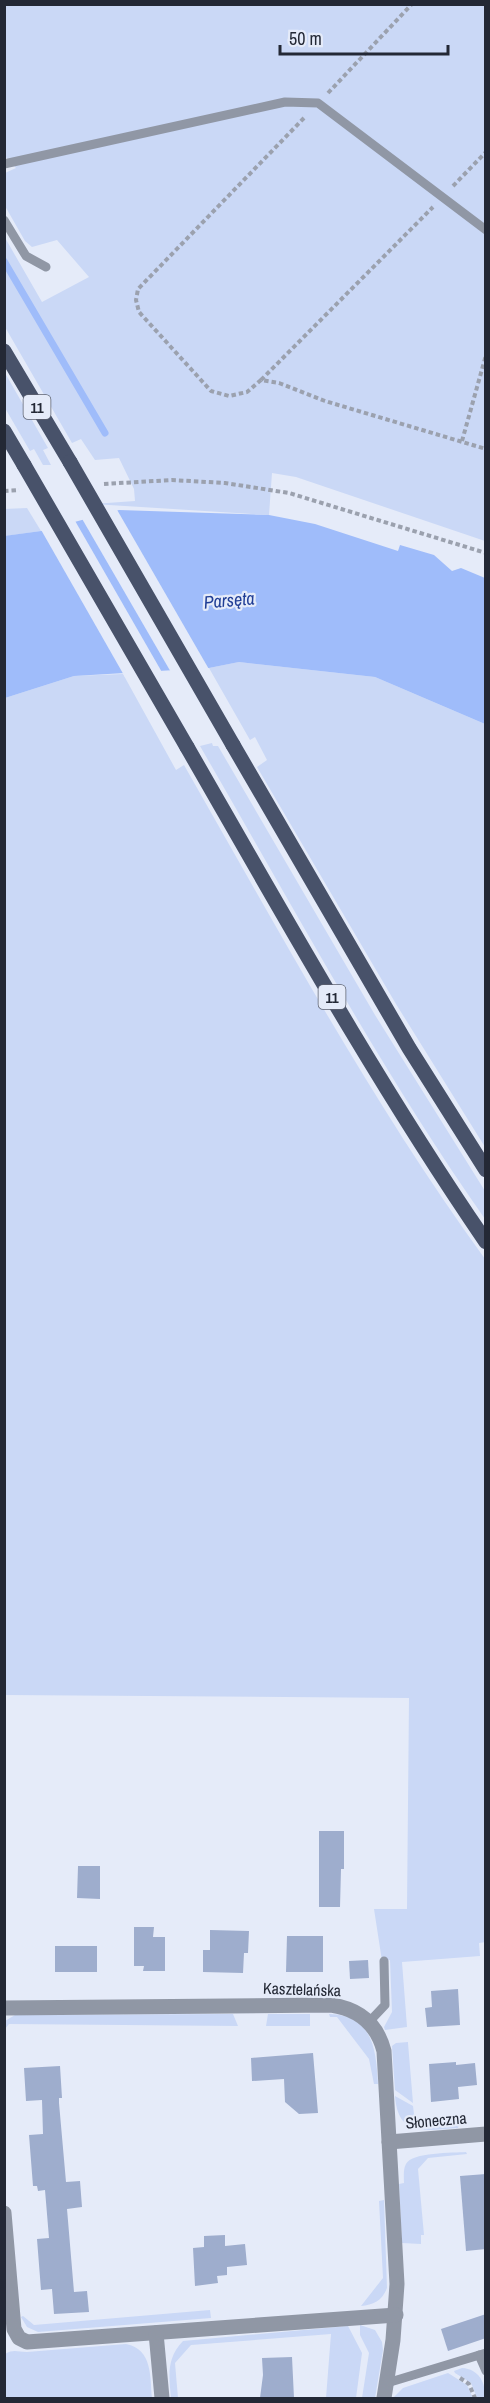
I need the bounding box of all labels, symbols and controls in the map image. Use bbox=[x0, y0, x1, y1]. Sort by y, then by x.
scale bar bbox=[280, 18, 448, 56]
text: 50 m bbox=[289, 26, 322, 51]
road number: 11 bbox=[24, 395, 51, 419]
water label: Parsęta bbox=[203, 585, 255, 615]
road number: 11 bbox=[318, 985, 346, 1009]
street label: Kasztelańska bbox=[263, 1977, 342, 2001]
street label: Słoneczna bbox=[405, 2106, 468, 2134]

